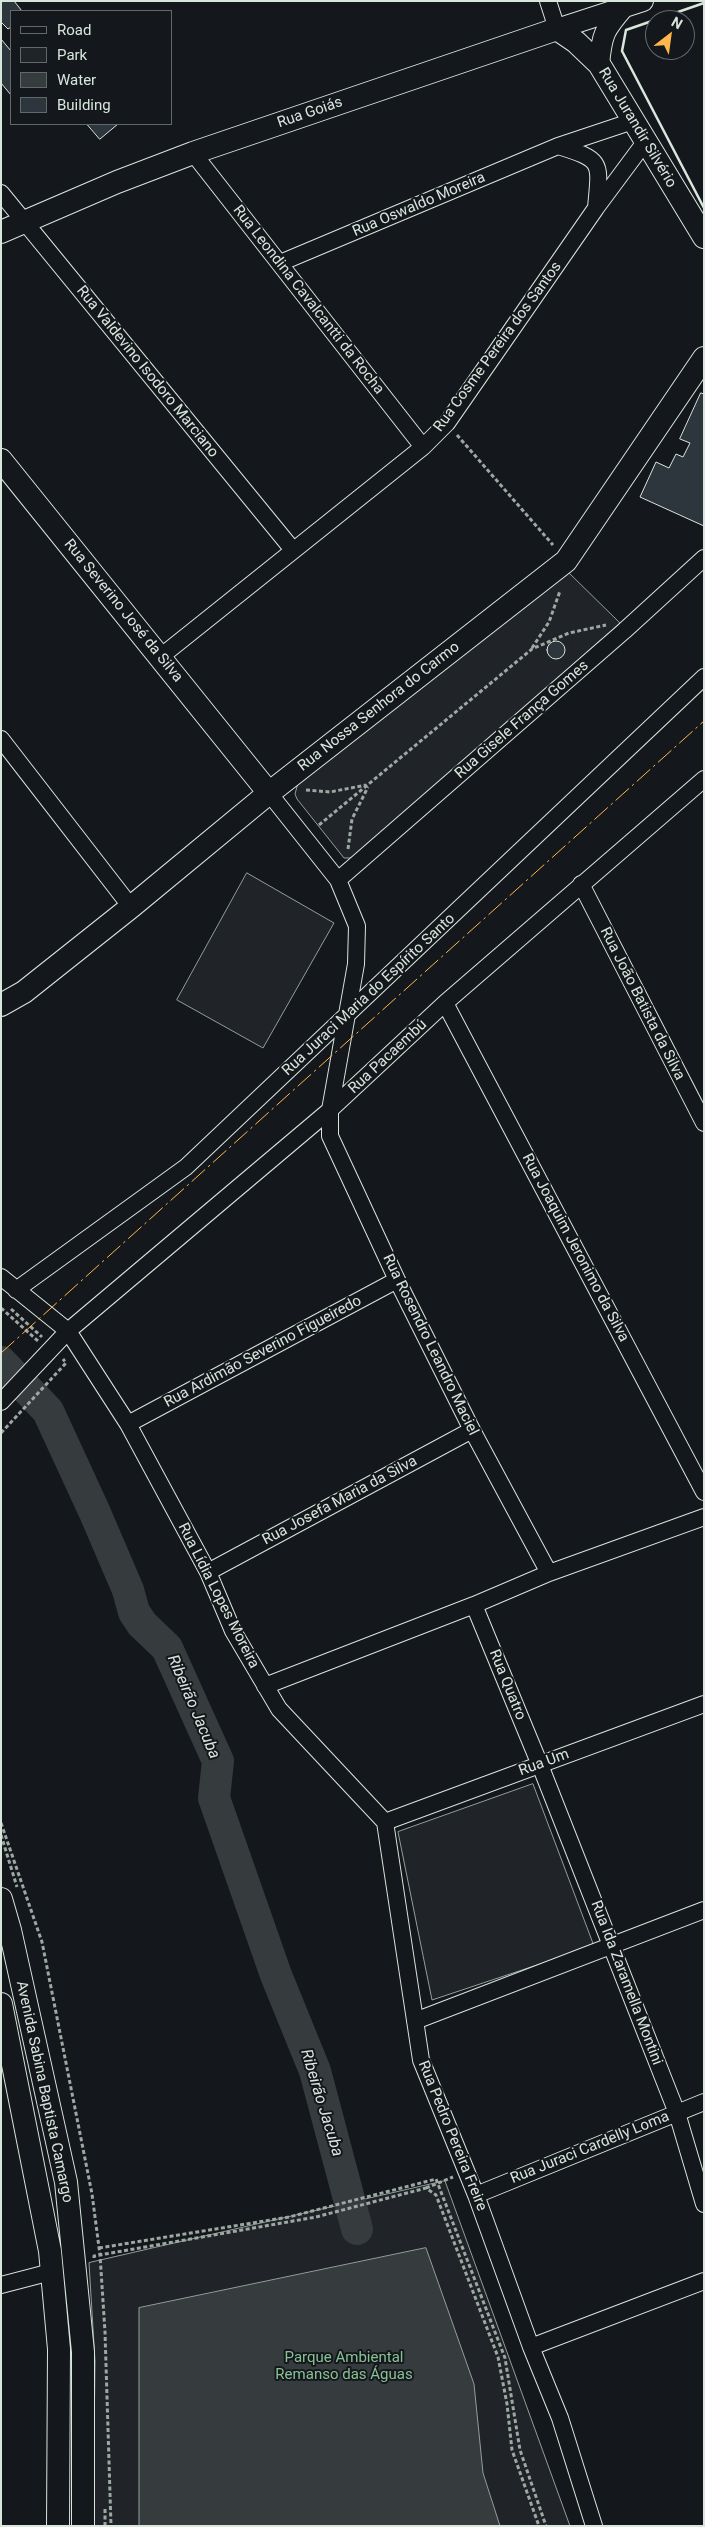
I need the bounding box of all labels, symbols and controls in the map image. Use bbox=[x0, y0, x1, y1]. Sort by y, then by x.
legend bbox=[10, 10, 172, 125]
north arrow bbox=[645, 10, 695, 60]
text: N bbox=[669, 13, 685, 32]
text: Road bbox=[57, 21, 91, 39]
text: Park bbox=[57, 46, 87, 64]
street label: Rua Jurandir Silvério bbox=[594, 65, 680, 191]
text: Water bbox=[57, 71, 96, 89]
street label: Rua Goiás bbox=[275, 93, 345, 133]
text: Building bbox=[57, 96, 111, 114]
street label: Rua Oswaldo Moreira bbox=[350, 169, 488, 241]
street label: Rua Leondina Cavalcantti da Rocha bbox=[229, 202, 387, 398]
street label: Rua Cosme Pereira dos Santos bbox=[430, 259, 566, 435]
street label: Rua Valdevino Isodoro Marciano bbox=[72, 283, 222, 461]
street label: Rua Severino José da Silva bbox=[60, 536, 186, 686]
street label: Rua Nossa Senhora do Carmo bbox=[295, 638, 463, 776]
street label: Rua Gisele França Gomes bbox=[452, 657, 592, 783]
street label: Rua Juraci Maria do Espírito Santo bbox=[279, 910, 459, 1080]
street label: Rua João Batista da Silva bbox=[596, 925, 688, 1083]
street label: Rua Pacaembú bbox=[345, 1016, 431, 1098]
street label: Rua Joaquim Jeronimo da Silva bbox=[518, 1151, 632, 1345]
street label: Rua Rosendro Leandro Maciel bbox=[378, 1251, 482, 1439]
street label: Rua Ardimão Severino Figueiredo bbox=[161, 1292, 365, 1412]
street label: Rua Josefa Maria da Silva bbox=[260, 1453, 420, 1549]
street label: Rua Lídia Lopes Moreira bbox=[173, 1520, 263, 1672]
street label: Rua Quatro bbox=[485, 1647, 529, 1723]
water label: Ribeirão Jacuba bbox=[162, 1652, 224, 1762]
street label: Rua Um bbox=[516, 1746, 572, 1780]
street label: Rua Ida Zaramella Montini bbox=[586, 1898, 666, 2068]
street label: Avenida Sabina Baptista Camargo bbox=[12, 1979, 76, 2205]
water label: Ribeirão Jacuba bbox=[296, 2047, 346, 2159]
street label: Rua Pedro Pereira Freire bbox=[414, 2058, 490, 2214]
street label: Rua Juraci Cardelly Loma bbox=[508, 2108, 672, 2188]
park label: Parque Ambiental Remanso das Águas bbox=[275, 2349, 413, 2384]

